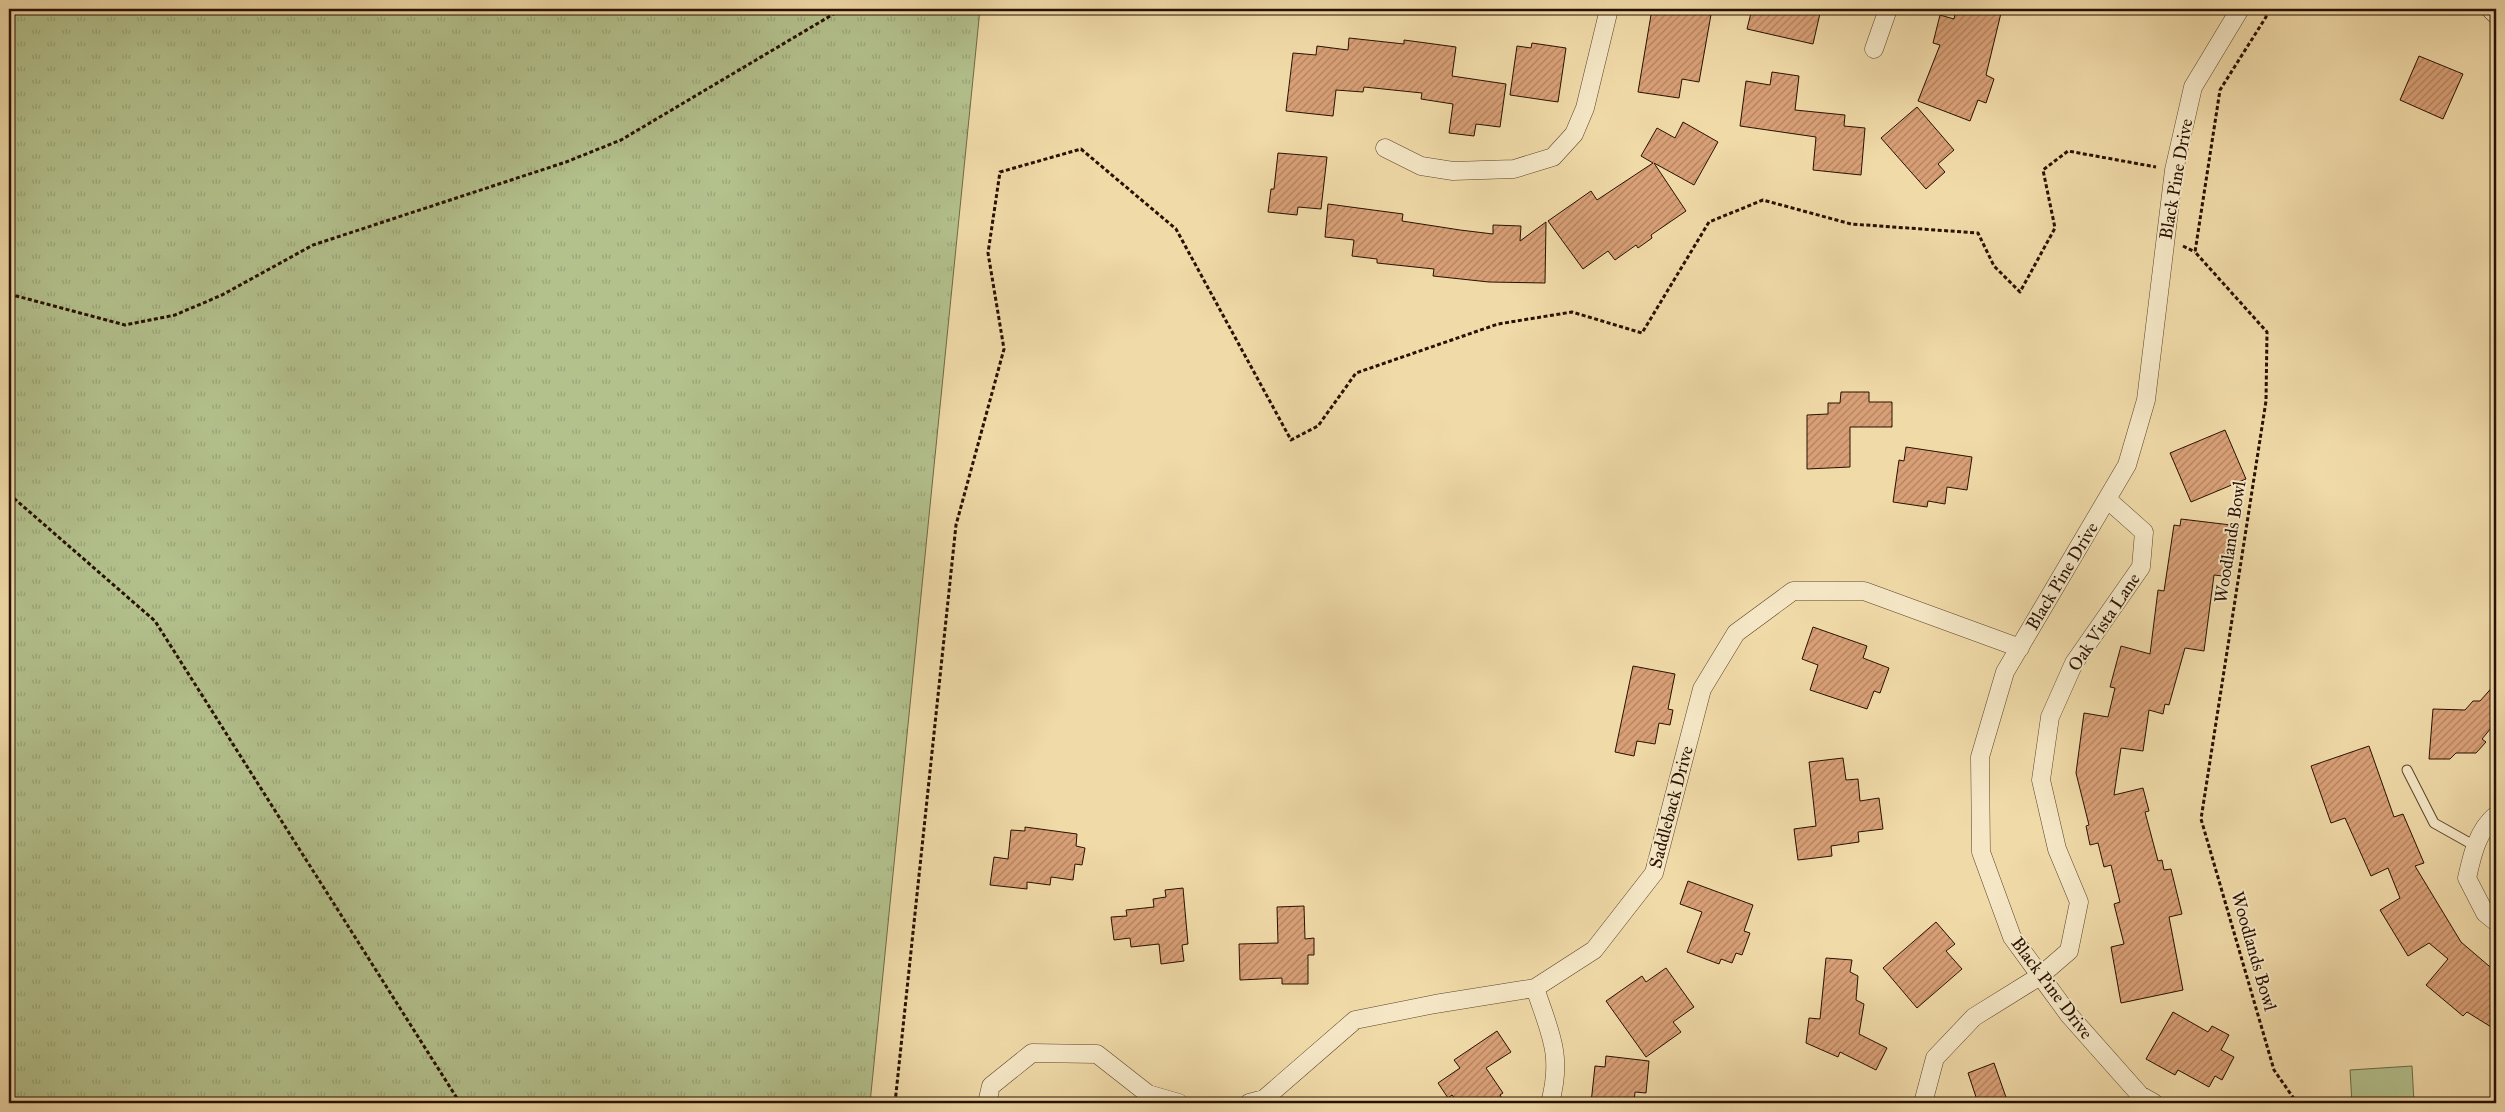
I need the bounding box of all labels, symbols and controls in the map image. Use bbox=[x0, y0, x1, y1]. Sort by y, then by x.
street label: Black Pine Drive bbox=[2155, 117, 2197, 241]
street label: Woodlands Bowl bbox=[2210, 479, 2251, 605]
street label: Black Pine Drive bbox=[2021, 518, 2103, 634]
street label: Oak Vista Lane bbox=[2063, 569, 2145, 675]
street label: Saddleback Drive bbox=[1644, 743, 1698, 871]
street label: Woodlands Bowl bbox=[2226, 889, 2282, 1013]
street label: Black Pine Drive bbox=[2006, 933, 2098, 1043]

